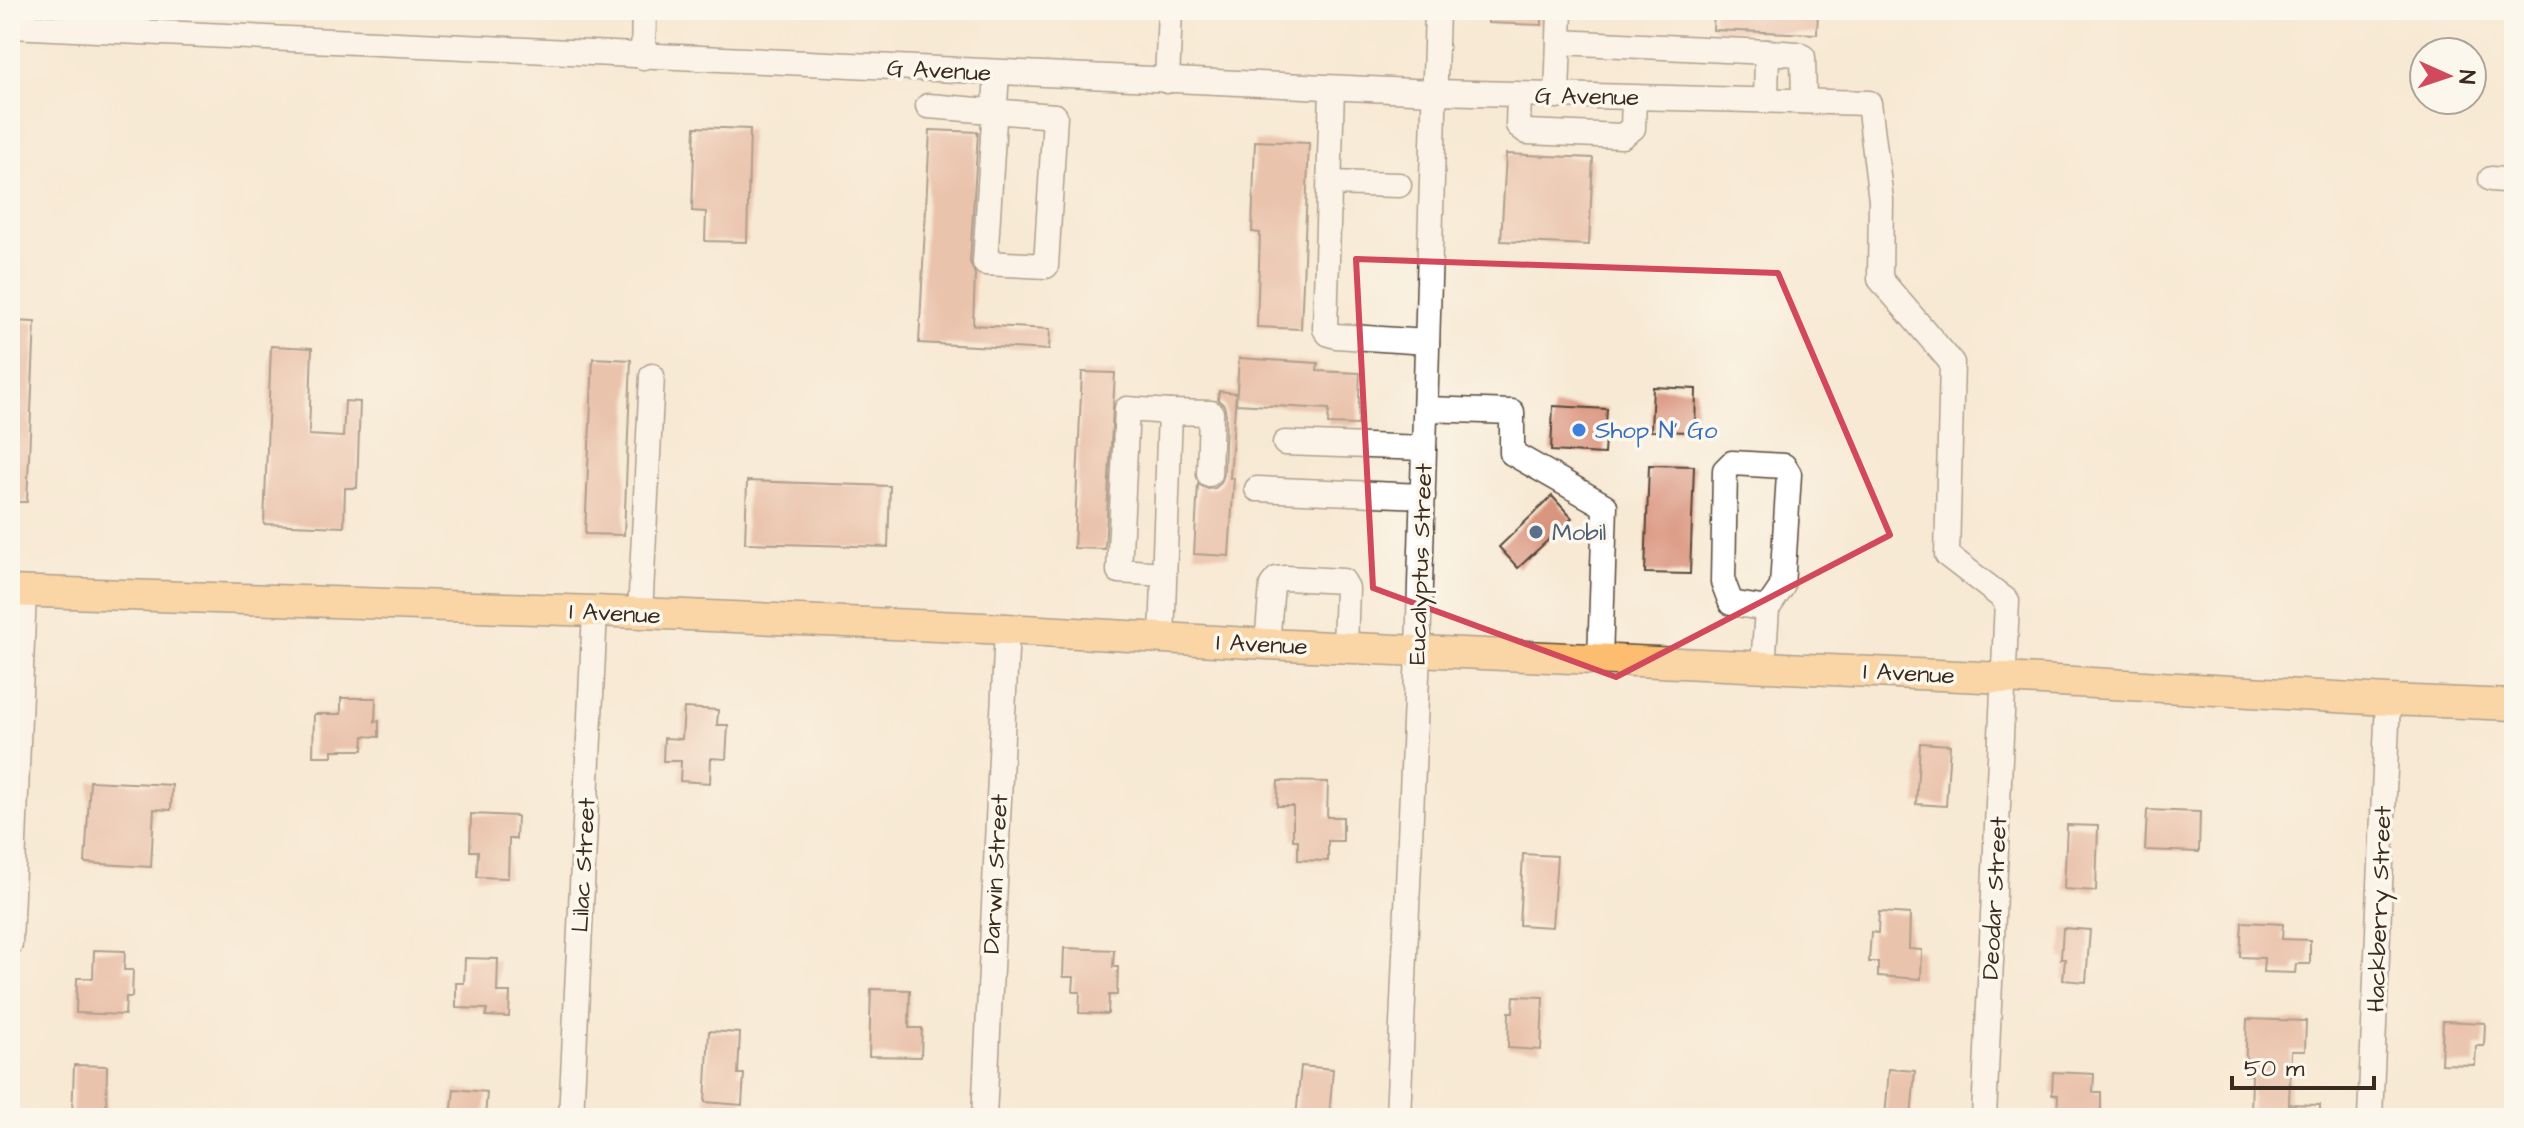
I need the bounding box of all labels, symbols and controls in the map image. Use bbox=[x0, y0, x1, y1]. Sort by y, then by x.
north arrow bbox=[2408, 36, 2488, 116]
street label: G Avenue bbox=[886, 51, 992, 91]
text: N bbox=[2451, 69, 2482, 85]
street label: G Avenue bbox=[1535, 79, 1639, 115]
place label: Shop N' Go bbox=[1595, 414, 1718, 448]
marker: Shop N' Go bbox=[1570, 421, 1588, 439]
street label: Eucalyptus Street bbox=[1400, 462, 1443, 665]
place label: Mobil bbox=[1552, 516, 1606, 550]
marker: Mobil bbox=[1527, 523, 1545, 541]
street label: I Avenue bbox=[569, 595, 661, 633]
street label: I Avenue bbox=[1216, 626, 1308, 664]
street label: I Avenue bbox=[1863, 655, 1955, 693]
street label: Darwin Street bbox=[975, 793, 1017, 955]
street label: Lilac Street bbox=[563, 796, 605, 933]
street label: Hackberry Street bbox=[2359, 805, 2402, 1013]
street label: Deodar Street bbox=[1974, 815, 2016, 981]
scale bar bbox=[2232, 1040, 2374, 1090]
text: 50 m bbox=[2244, 1052, 2305, 1086]

